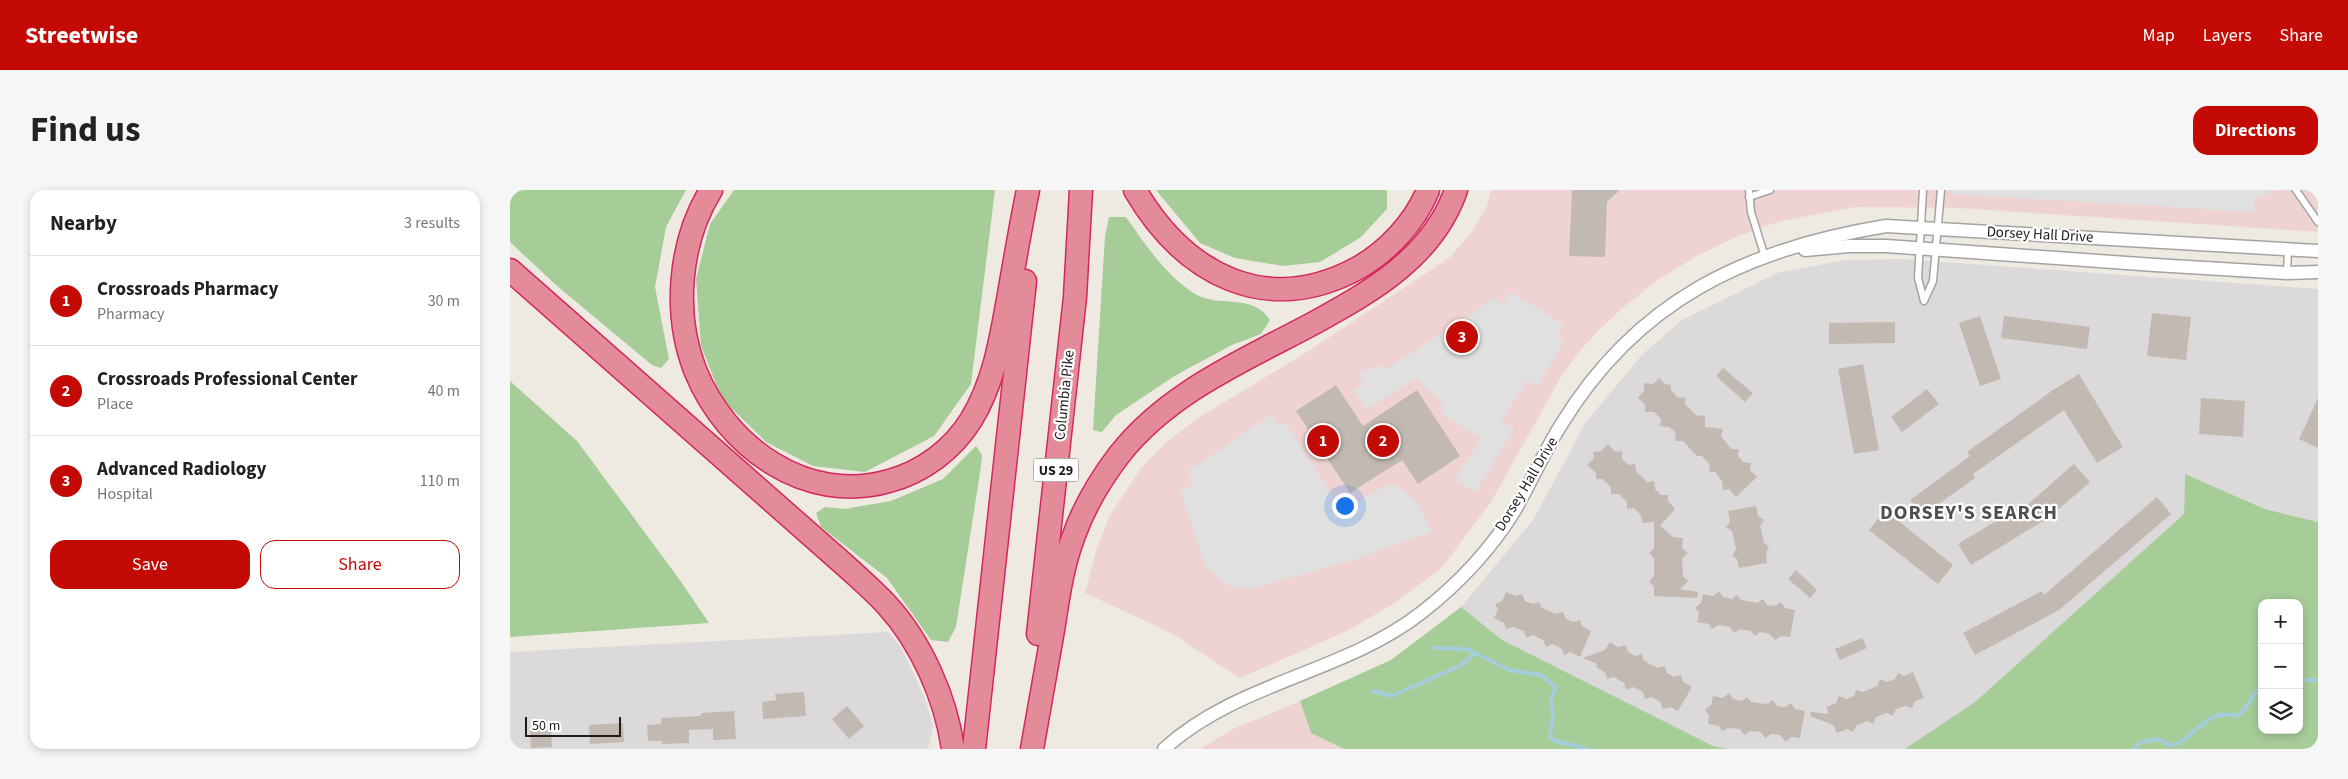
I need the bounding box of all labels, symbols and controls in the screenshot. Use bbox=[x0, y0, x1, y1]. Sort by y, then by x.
text: Streetwise bbox=[25, 18, 138, 53]
text: Map bbox=[2143, 23, 2175, 48]
text: Layers bbox=[2203, 23, 2252, 48]
text: Share bbox=[2280, 23, 2323, 48]
text: Find us bbox=[30, 105, 140, 155]
button: Directions bbox=[2193, 106, 2318, 155]
text: Nearby bbox=[50, 208, 117, 238]
text: 3 results bbox=[404, 212, 460, 234]
street label: Dorsey Hall Drive bbox=[1986, 221, 2094, 248]
text: Crossroads Pharmacy bbox=[97, 276, 278, 303]
text: 1 bbox=[62, 290, 70, 312]
text: 30 m bbox=[428, 290, 460, 312]
text: Pharmacy bbox=[97, 303, 165, 325]
pin: 3 bbox=[1446, 318, 1478, 356]
street label: Columbia Pike bbox=[1049, 349, 1080, 441]
text: Crossroads Professional Center bbox=[97, 366, 358, 393]
text: 2 bbox=[62, 380, 70, 402]
text: 40 m bbox=[428, 380, 460, 402]
text: Place bbox=[97, 393, 133, 415]
pin: 1 bbox=[1307, 422, 1339, 460]
pin: 2 bbox=[1367, 422, 1399, 460]
street label: Dorsey Hall Drive bbox=[1490, 433, 1563, 535]
text: Advanced Radiology bbox=[97, 456, 266, 483]
road number: US 29 bbox=[1034, 458, 1078, 482]
text: 3 bbox=[62, 470, 70, 492]
text: 110 m bbox=[420, 470, 460, 492]
text: Hospital bbox=[97, 483, 153, 505]
your location bbox=[1332, 493, 1358, 519]
district label: DORSEY'S SEARCH bbox=[1880, 499, 2058, 527]
button: Save bbox=[50, 540, 250, 589]
button: Share bbox=[260, 540, 460, 589]
map controls bbox=[2258, 599, 2303, 734]
button: + bbox=[2258, 599, 2303, 644]
button: − bbox=[2258, 644, 2303, 689]
button: layers bbox=[2258, 689, 2303, 734]
scale bar bbox=[525, 714, 621, 737]
text: 50 m bbox=[532, 716, 560, 736]

